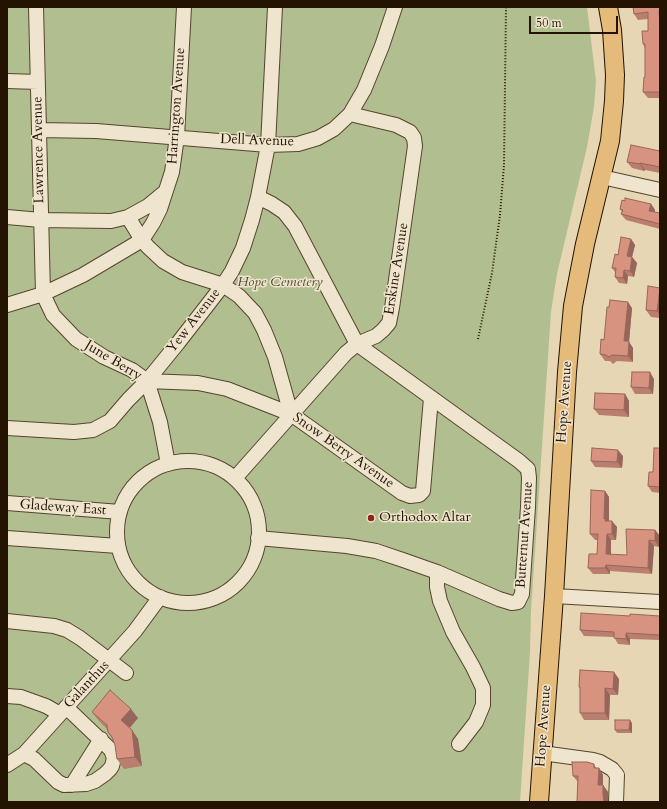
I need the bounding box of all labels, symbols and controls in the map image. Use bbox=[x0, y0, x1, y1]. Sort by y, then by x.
scale bar bbox=[531, 8, 620, 34]
text: 50 m bbox=[536, 15, 562, 31]
street label: Harrington Avenue bbox=[165, 47, 189, 165]
street label: Lawrence Avenue bbox=[30, 96, 48, 204]
street label: Dell Avenue bbox=[220, 131, 294, 151]
street label: Erskine Avenue bbox=[381, 222, 413, 316]
park label: Hope Cemetery bbox=[237, 275, 323, 291]
street label: Yew Avenue bbox=[164, 285, 224, 357]
street label: June Berry bbox=[81, 337, 145, 385]
street label: Hope Avenue bbox=[554, 360, 576, 444]
street label: Snow Berry Avenue bbox=[289, 410, 397, 492]
street label: Butternut Avenue bbox=[513, 481, 537, 589]
street label: Gladeway East bbox=[19, 497, 107, 519]
place label: Orthodox Altar bbox=[379, 510, 471, 526]
marker: Orthodox Altar bbox=[366, 513, 376, 523]
street label: Galanthus bbox=[61, 658, 113, 712]
street label: Hope Avenue bbox=[533, 684, 555, 768]

